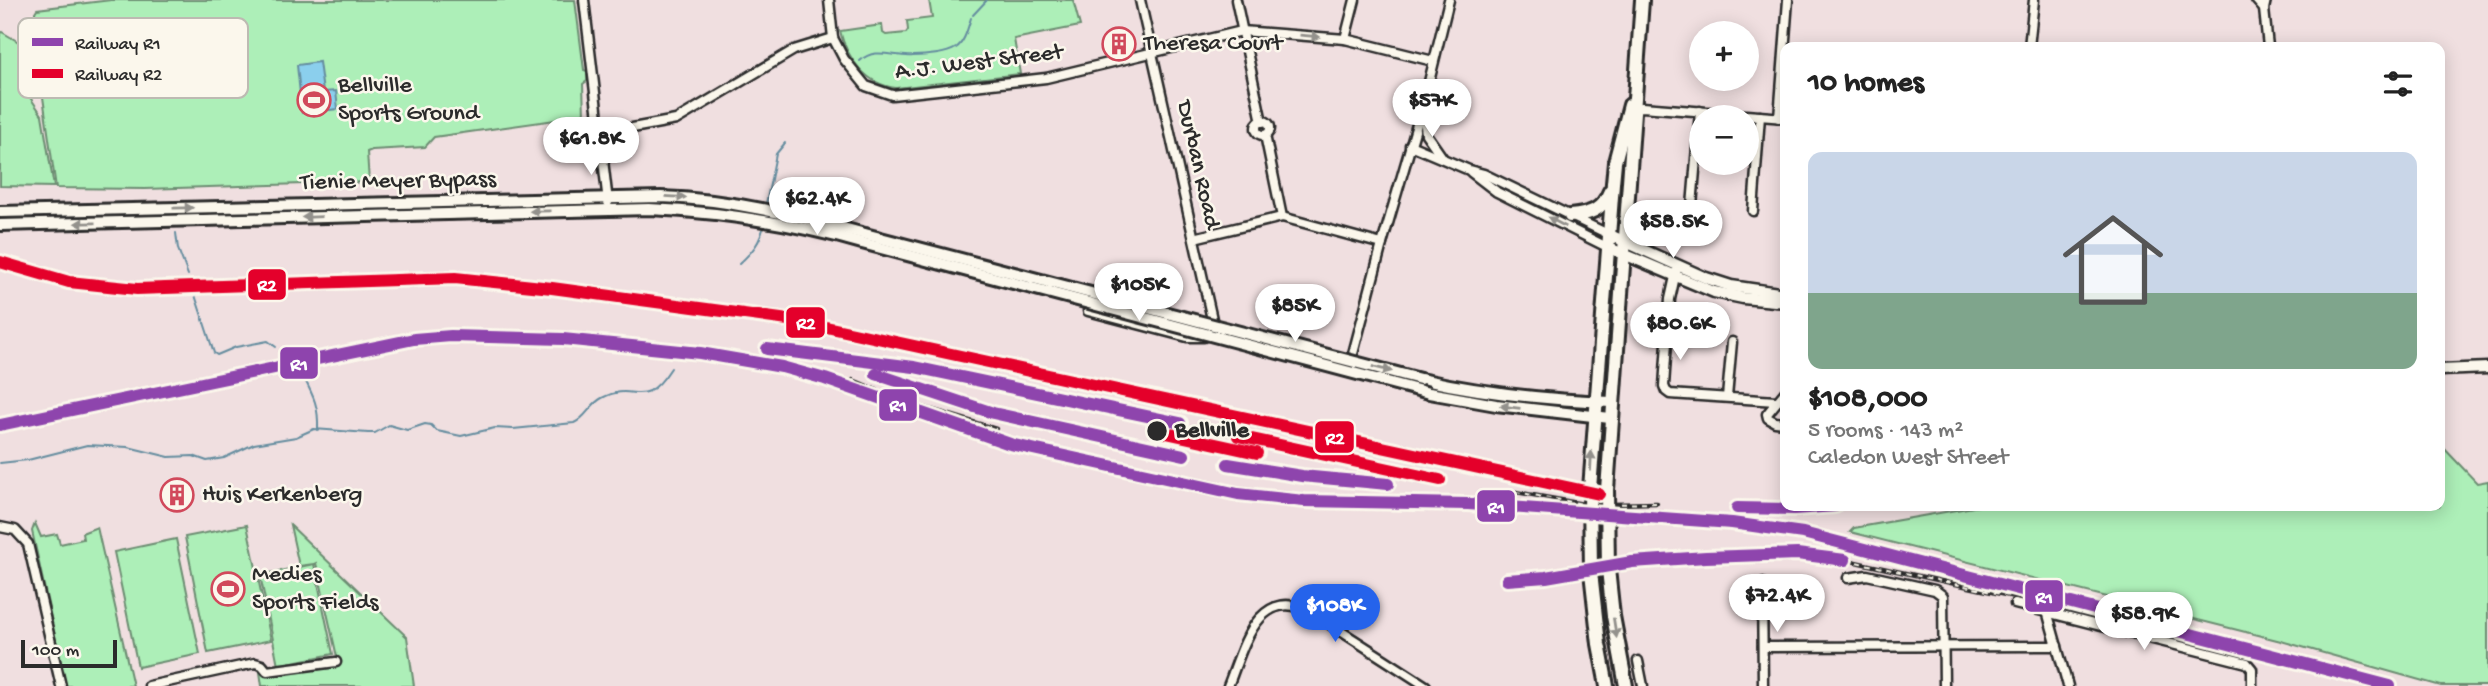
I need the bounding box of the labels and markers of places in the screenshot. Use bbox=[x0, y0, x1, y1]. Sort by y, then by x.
building icon: Theresa Court bbox=[1100, 25, 1138, 63]
place label: Theresa Court bbox=[1142, 30, 1284, 59]
place label: Bellville Sports Ground bbox=[337, 72, 481, 129]
pin: $57K bbox=[1391, 80, 1473, 139]
sports icon: Bellville Sports Ground bbox=[295, 81, 333, 119]
pin: $61.8K bbox=[534, 118, 648, 177]
pin: $62.4K bbox=[760, 177, 874, 237]
pin: $58.5K bbox=[1616, 201, 1730, 260]
pin: $105K bbox=[1090, 264, 1188, 323]
pin: $85K bbox=[1254, 284, 1336, 344]
pin: $80.6K bbox=[1623, 302, 1737, 362]
place label: Bellville bbox=[1174, 417, 1251, 446]
marker: Bellville bbox=[1145, 419, 1169, 443]
building icon: Huis Kerkenberg bbox=[158, 476, 196, 514]
place label: Huis Kerkenberg bbox=[202, 481, 362, 510]
place label: Medies Sports Fields bbox=[252, 561, 379, 618]
sports icon: Medies Sports Fields bbox=[209, 570, 247, 608]
pin: $72.4K bbox=[1720, 574, 1834, 634]
pin: $108K bbox=[1286, 584, 1384, 644]
pin: $58.9K bbox=[2087, 592, 2201, 652]

